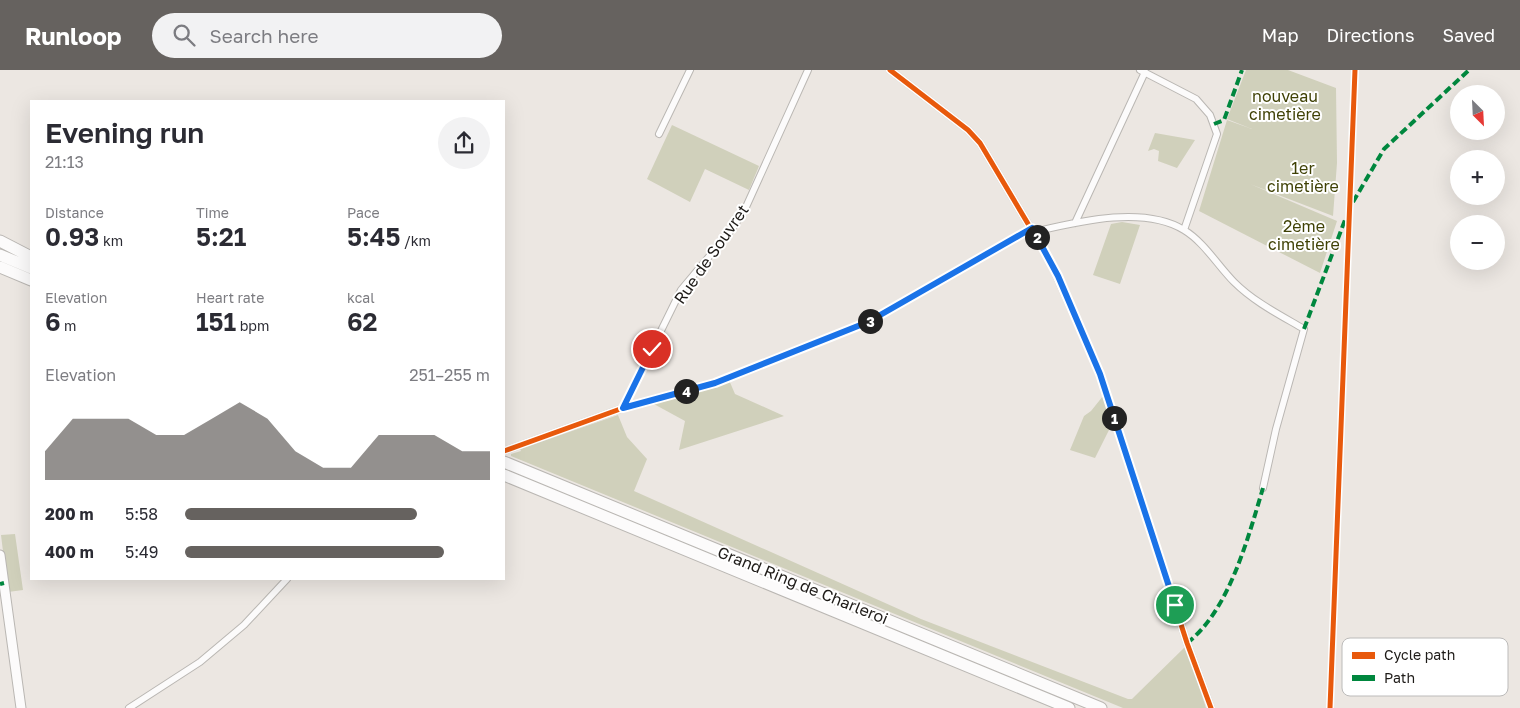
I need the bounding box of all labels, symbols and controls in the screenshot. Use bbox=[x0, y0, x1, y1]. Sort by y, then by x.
search box bbox=[152, 13, 502, 58]
text: Runloop bbox=[25, 21, 122, 50]
icon: search bbox=[170, 21, 198, 49]
text: Search here bbox=[210, 24, 318, 47]
text: Map bbox=[1262, 24, 1298, 46]
text: Directions bbox=[1326, 24, 1414, 46]
text: Saved bbox=[1442, 24, 1495, 46]
north arrow bbox=[1450, 85, 1505, 140]
map controls bbox=[1450, 85, 1505, 270]
park label: nouveau cimetière bbox=[1249, 86, 1321, 124]
text: Evening run bbox=[45, 116, 204, 149]
button: share bbox=[438, 117, 490, 169]
button: + bbox=[1450, 150, 1505, 205]
text: 21:13 bbox=[45, 152, 84, 172]
park label: 1er cimetière bbox=[1267, 158, 1339, 196]
street label: Rue de Souvret bbox=[669, 200, 753, 308]
text: Distance bbox=[45, 204, 104, 221]
text: Time bbox=[196, 204, 229, 221]
text: Pace bbox=[347, 204, 380, 221]
button: − bbox=[1450, 215, 1505, 270]
park label: 2ème cimetière bbox=[1268, 216, 1340, 254]
text: 0.93 bbox=[45, 221, 99, 252]
text: 5:21 bbox=[196, 221, 246, 252]
text: 5:45 bbox=[347, 221, 400, 252]
pin: 2 bbox=[1024, 224, 1050, 250]
text: 2 bbox=[1033, 229, 1042, 246]
text: km bbox=[99, 232, 123, 249]
text: /km bbox=[400, 232, 431, 249]
text: Elevation bbox=[45, 289, 107, 306]
text: Heart rate bbox=[196, 289, 264, 306]
text: kcal bbox=[347, 289, 375, 306]
text: 6 bbox=[45, 306, 61, 337]
text: 151 bbox=[196, 306, 236, 337]
text: 62 bbox=[347, 306, 378, 337]
pin: 3 bbox=[858, 308, 882, 334]
text: 3 bbox=[866, 313, 875, 330]
text: m bbox=[61, 317, 77, 334]
text: bpm bbox=[236, 317, 269, 334]
pin bbox=[631, 328, 673, 370]
icon: check bbox=[638, 335, 666, 363]
text: Elevation bbox=[45, 365, 116, 385]
text: 251–255 m bbox=[409, 365, 490, 385]
pin: 4 bbox=[674, 378, 698, 404]
text: 4 bbox=[682, 383, 691, 400]
pin: 1 bbox=[1102, 406, 1126, 430]
text: 1 bbox=[1111, 410, 1118, 427]
text: 200 m bbox=[45, 504, 94, 524]
text: 5:58 bbox=[125, 504, 158, 524]
text: 400 m bbox=[45, 542, 94, 562]
text: 5:49 bbox=[125, 542, 159, 562]
street label: Grand Ring de Charleroi bbox=[715, 542, 891, 628]
pin bbox=[1154, 584, 1196, 626]
icon: arrive bbox=[1161, 591, 1189, 619]
legend bbox=[1342, 638, 1508, 696]
text: Cycle path bbox=[1384, 646, 1455, 663]
text: Path bbox=[1384, 669, 1415, 686]

